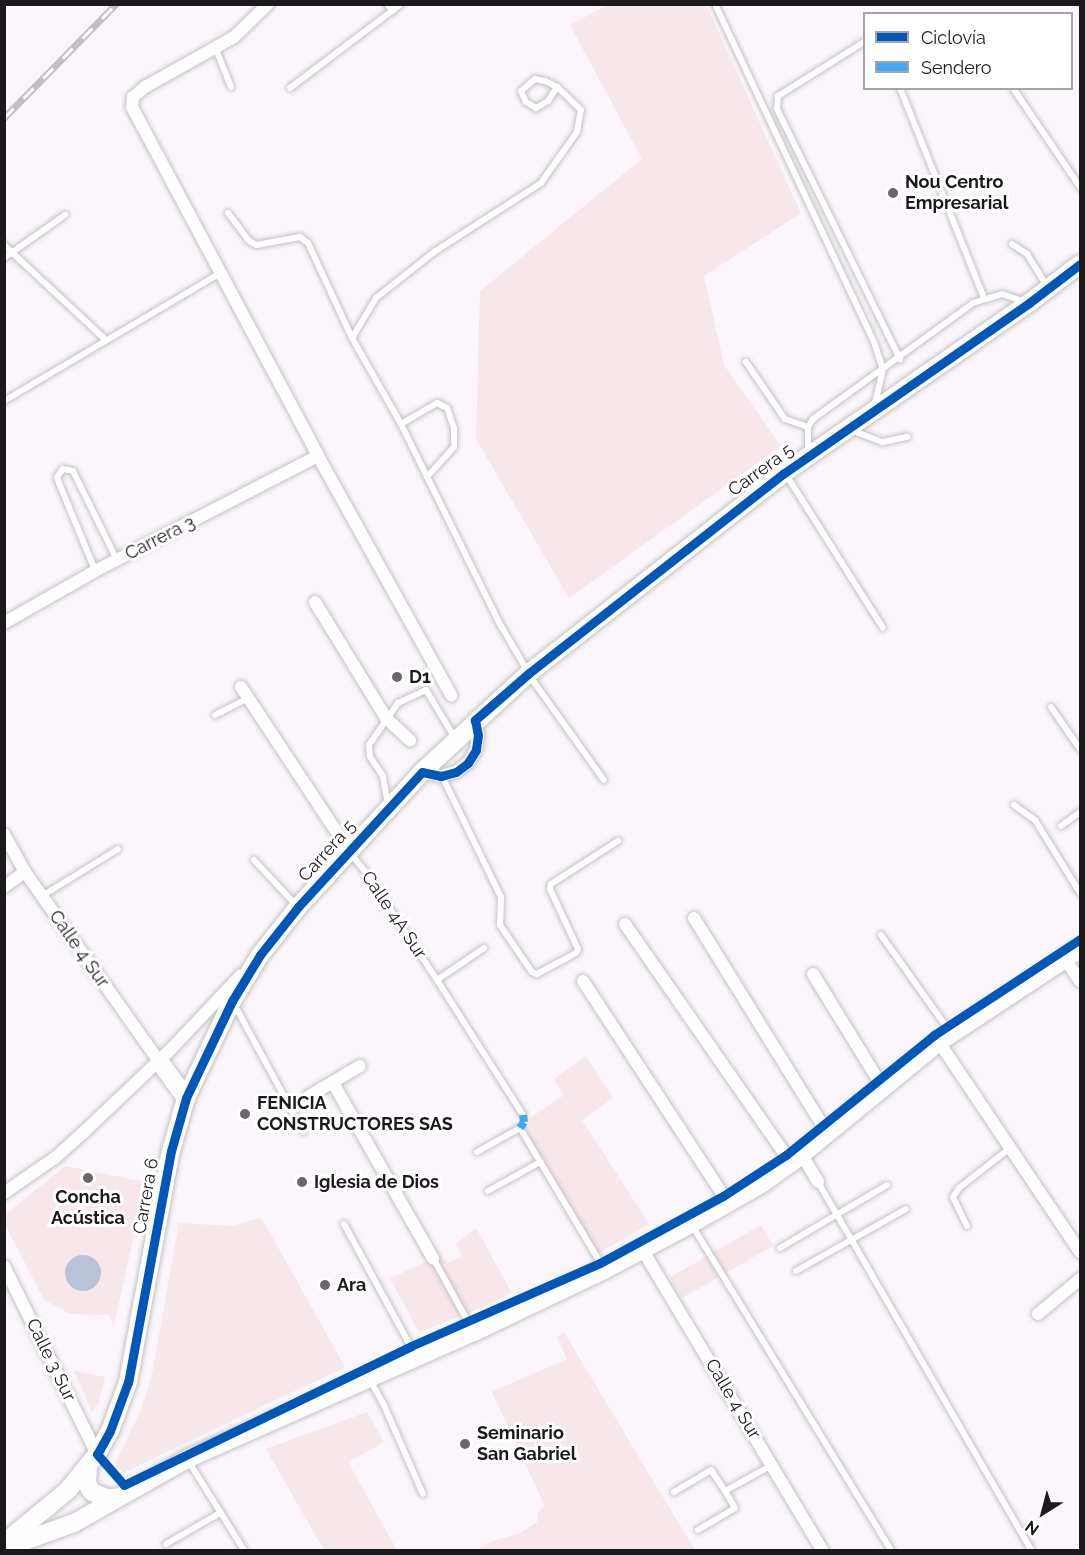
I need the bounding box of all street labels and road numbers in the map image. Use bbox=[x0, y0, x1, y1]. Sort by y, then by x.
street label: Carrera 5 bbox=[724, 439, 798, 501]
street label: Carrera 3 bbox=[122, 511, 198, 565]
street label: Carrera 5 bbox=[294, 816, 360, 886]
street label: Calle 4A Sur bbox=[357, 867, 431, 963]
street label: Calle 4 Sur bbox=[44, 906, 114, 992]
street label: Carrera 6 bbox=[129, 1156, 163, 1236]
street label: Calle 3 Sur bbox=[22, 1315, 80, 1405]
street label: Calle 4 Sur bbox=[701, 1355, 765, 1443]

